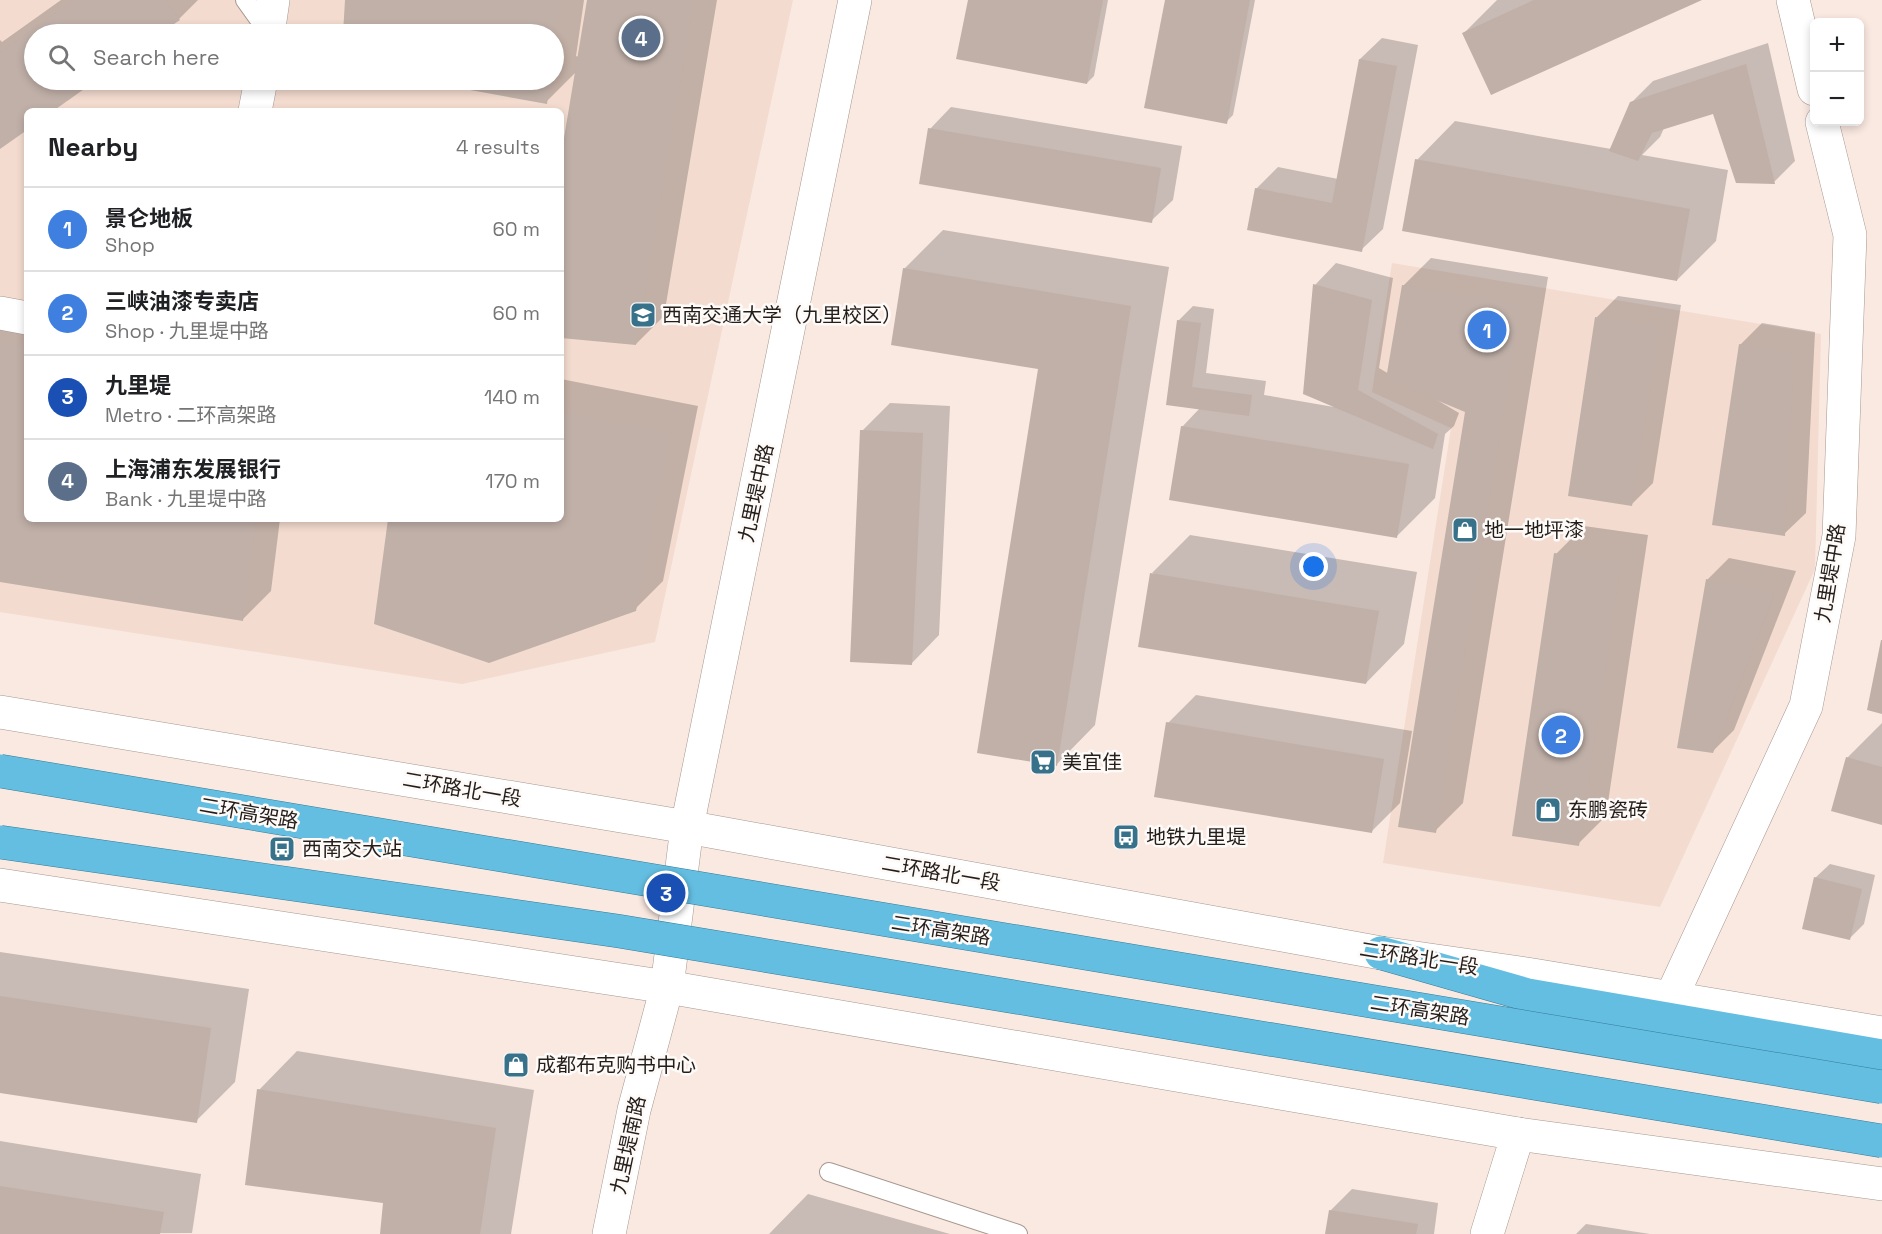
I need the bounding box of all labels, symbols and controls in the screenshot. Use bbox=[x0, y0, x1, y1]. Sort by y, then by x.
pin: 4 bbox=[622, 15, 660, 60]
map controls bbox=[1810, 18, 1864, 126]
button: + bbox=[1810, 18, 1864, 72]
search box bbox=[24, 24, 564, 90]
icon: search bbox=[45, 41, 78, 74]
text: Search here bbox=[93, 43, 220, 71]
button: − bbox=[1810, 72, 1864, 126]
text: Nearby bbox=[48, 130, 138, 164]
text: 4 results bbox=[456, 134, 540, 160]
text: 景仑地板 bbox=[105, 204, 193, 232]
text: 1 bbox=[63, 216, 72, 242]
text: 60 m bbox=[493, 216, 540, 242]
text: Shop bbox=[105, 232, 155, 258]
text: 三峡油漆专卖店 bbox=[105, 287, 259, 315]
text: 2 bbox=[62, 300, 73, 326]
text: 60 m bbox=[493, 300, 540, 326]
school or university icon: 西南交通大学（九里校区） bbox=[628, 300, 658, 330]
place label: 西南交通大学（九里校区） bbox=[662, 302, 902, 328]
pin: 1 bbox=[1468, 308, 1506, 352]
text: Shop · 九里堤中路 bbox=[105, 318, 269, 344]
text: 九里堤 bbox=[105, 371, 171, 399]
text: 3 bbox=[61, 384, 74, 410]
text: 140 m bbox=[484, 384, 540, 410]
text: Metro · 二环高架路 bbox=[105, 402, 277, 428]
street label: 九里堤中路 bbox=[733, 441, 779, 545]
text: 上海浦东发展银行 bbox=[105, 455, 281, 483]
text: 4 bbox=[61, 468, 74, 494]
text: 170 m bbox=[485, 468, 540, 494]
text: Bank · 九里堤中路 bbox=[105, 486, 267, 512]
shop icon: 地一地坪漆 bbox=[1450, 515, 1480, 545]
place label: 地一地坪漆 bbox=[1484, 517, 1584, 543]
street label: 九里堤中路 bbox=[1809, 522, 1851, 624]
your location bbox=[1299, 552, 1328, 581]
pin: 2 bbox=[1542, 712, 1580, 758]
supermarket icon: 美宜佳 bbox=[1028, 747, 1058, 777]
place label: 美宜佳 bbox=[1062, 749, 1122, 775]
street label: 二环路北一段 bbox=[401, 766, 523, 812]
street label: 二环高架路 bbox=[198, 792, 300, 834]
shop icon: 东鹏瓷砖 bbox=[1533, 795, 1563, 825]
place label: 东鹏瓷砖 bbox=[1568, 797, 1648, 823]
bus stop icon: 地铁九里堤 bbox=[1111, 822, 1141, 852]
place label: 地铁九里堤 bbox=[1146, 824, 1246, 850]
bus stop icon: 西南交大站 bbox=[267, 834, 297, 864]
place label: 西南交大站 bbox=[302, 836, 402, 862]
street label: 二环路北一段 bbox=[880, 850, 1002, 896]
pin: 3 bbox=[646, 870, 686, 916]
street label: 二环高架路 bbox=[890, 909, 992, 951]
street label: 二环路北一段 bbox=[1358, 936, 1480, 980]
street label: 二环高架路 bbox=[1369, 989, 1471, 1031]
shop icon: 成都布克购书中心 bbox=[501, 1050, 531, 1080]
place label: 成都布克购书中心 bbox=[536, 1052, 696, 1078]
street label: 九里堤南路 bbox=[605, 1093, 651, 1197]

